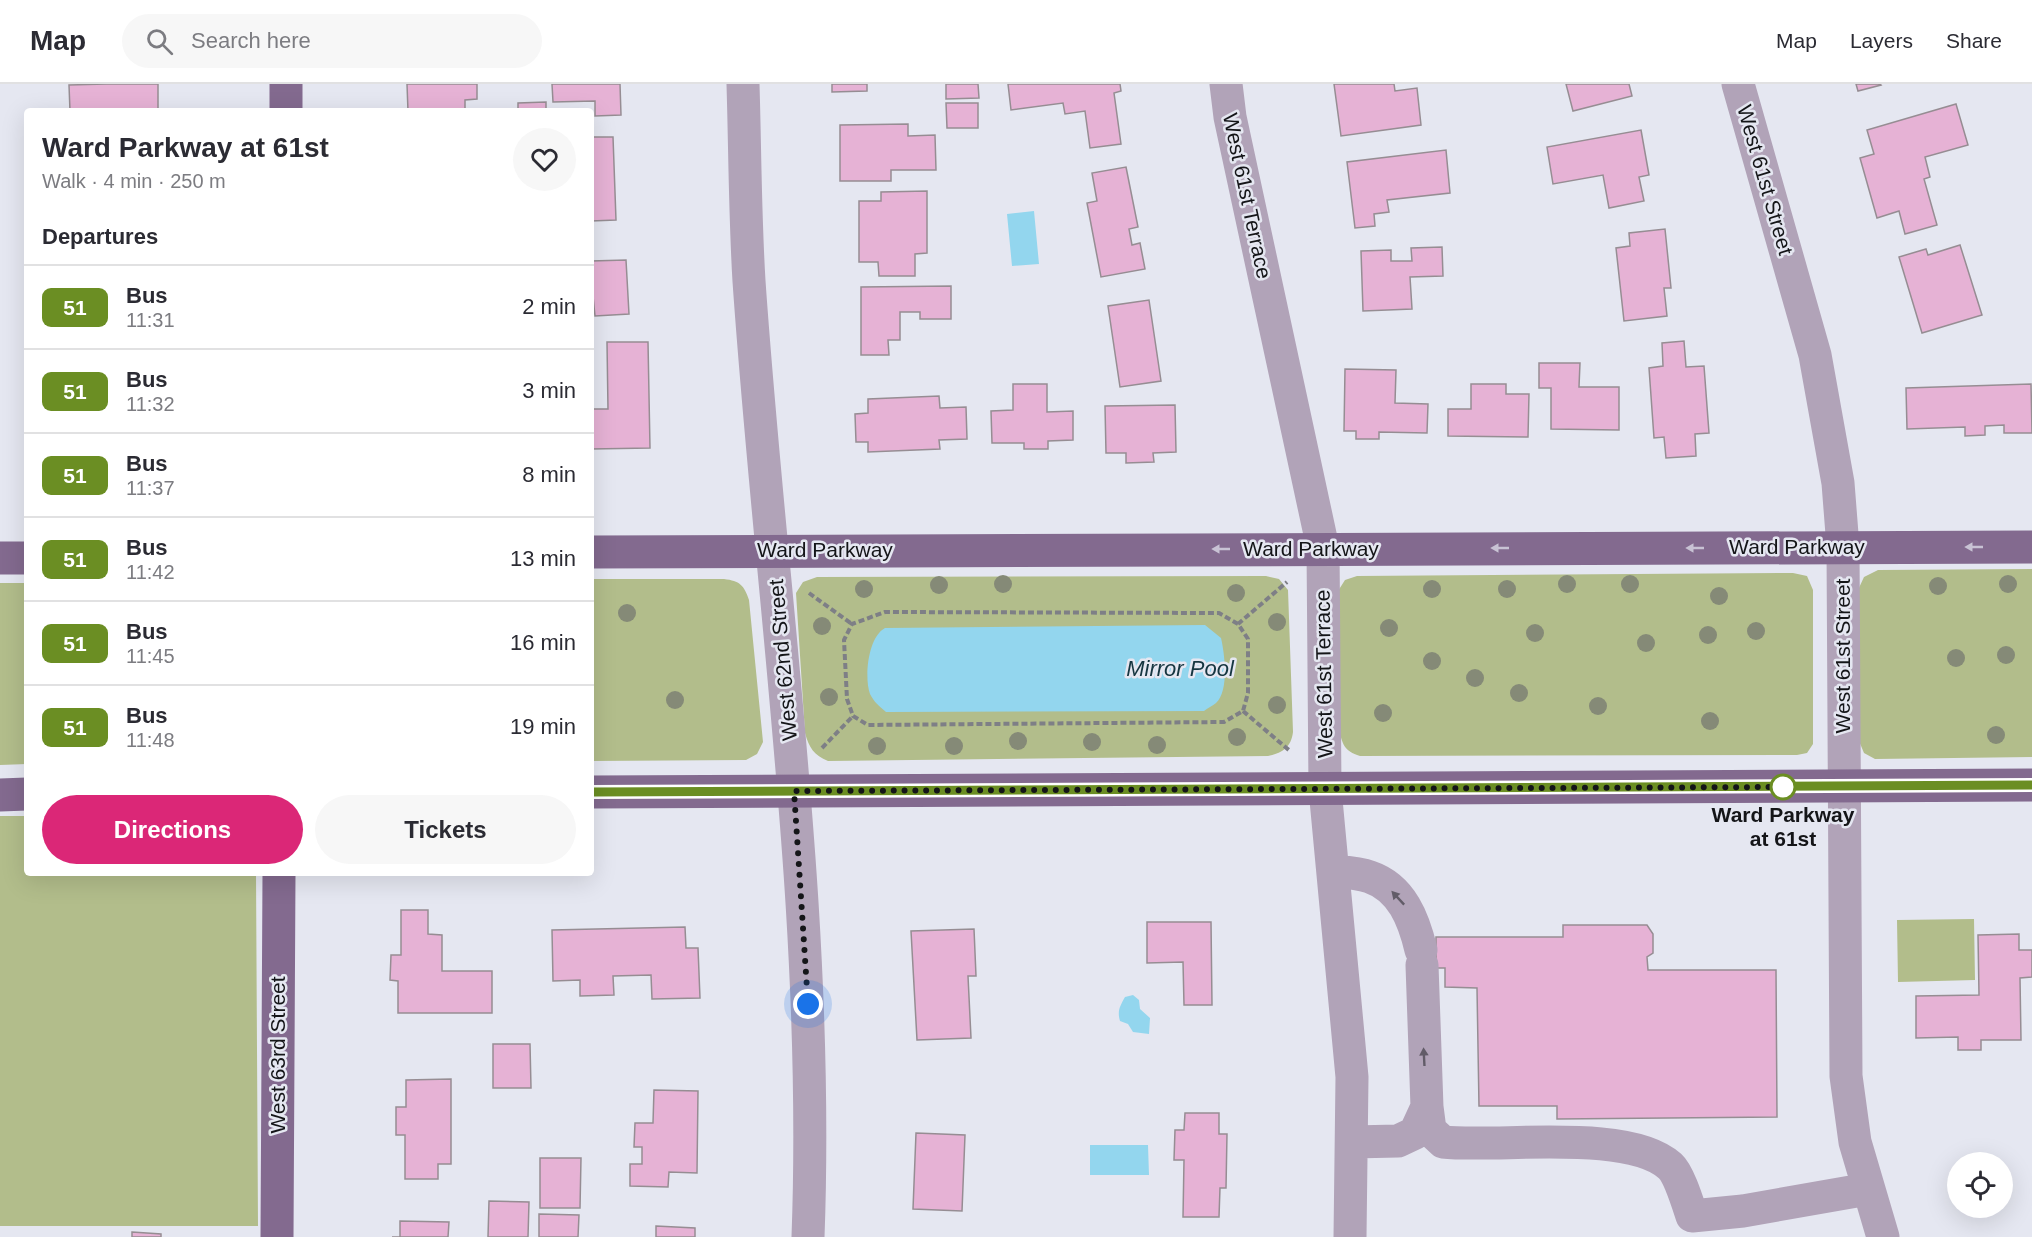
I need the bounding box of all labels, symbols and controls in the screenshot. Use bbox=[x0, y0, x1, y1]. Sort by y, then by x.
search box bbox=[122, 14, 542, 68]
text: Map bbox=[30, 25, 86, 56]
icon: search bbox=[143, 25, 176, 58]
text: Search here bbox=[191, 28, 311, 53]
text: Map bbox=[1776, 29, 1817, 52]
text: Layers bbox=[1850, 29, 1913, 52]
text: Share bbox=[1946, 29, 2002, 52]
street label: West 61st Street bbox=[1733, 102, 1798, 258]
street label: West 61st Terrace bbox=[1219, 111, 1276, 281]
button: heart bbox=[513, 128, 576, 191]
text: Ward Parkway at 61st bbox=[42, 132, 329, 163]
text: Walk · 4 min · 250 m bbox=[42, 170, 226, 192]
text: Departures bbox=[42, 224, 158, 249]
text: Bus bbox=[126, 283, 168, 308]
text: 2 min bbox=[522, 294, 576, 319]
text: 51 bbox=[63, 296, 87, 319]
text: 11:31 bbox=[126, 309, 175, 331]
text: Bus bbox=[126, 367, 168, 392]
text: 3 min bbox=[522, 378, 576, 403]
text: 51 bbox=[63, 380, 87, 403]
text: 11:32 bbox=[126, 393, 175, 415]
text: Bus bbox=[126, 451, 168, 476]
text: 8 min bbox=[522, 462, 576, 487]
text: 51 bbox=[63, 464, 87, 487]
text: 11:37 bbox=[126, 477, 175, 499]
text: Bus bbox=[126, 535, 168, 560]
street label: Ward Parkway bbox=[1729, 535, 1865, 558]
street label: Ward Parkway bbox=[1243, 537, 1379, 560]
street label: Ward Parkway bbox=[757, 538, 893, 561]
one-way arrow bbox=[1964, 542, 1983, 552]
one-way arrow bbox=[1490, 543, 1509, 553]
one-way arrow bbox=[1685, 543, 1704, 553]
one-way arrow bbox=[1211, 544, 1230, 554]
text: 13 min bbox=[510, 546, 576, 571]
text: 51 bbox=[63, 548, 87, 571]
text: 11:42 bbox=[126, 561, 175, 583]
street label: West 62nd Street bbox=[764, 578, 801, 742]
street label: West 61st Street bbox=[1831, 578, 1854, 733]
street label: West 61st Terrace bbox=[1311, 590, 1336, 758]
text: Bus bbox=[126, 619, 168, 644]
text: 16 min bbox=[510, 630, 576, 655]
text: 51 bbox=[63, 632, 87, 655]
text: 11:45 bbox=[126, 645, 175, 667]
water label: Mirror Pool bbox=[1126, 656, 1235, 681]
text: Bus bbox=[126, 703, 168, 728]
text: 19 min bbox=[510, 714, 576, 739]
text: 51 bbox=[63, 716, 87, 739]
text: 11:48 bbox=[126, 729, 175, 751]
marker: Ward Parkway at 61st bbox=[1770, 774, 1796, 800]
button: Directions bbox=[42, 795, 303, 864]
button: Tickets bbox=[315, 795, 576, 864]
place label: Ward Parkway at 61st bbox=[1712, 803, 1855, 850]
one-way arrow bbox=[1391, 891, 1405, 906]
street label: West 63rd Street bbox=[266, 976, 289, 1134]
your location bbox=[793, 989, 823, 1019]
one-way arrow bbox=[1420, 1048, 1429, 1067]
map controls bbox=[1947, 1152, 2013, 1218]
button: locate bbox=[1947, 1152, 2013, 1218]

